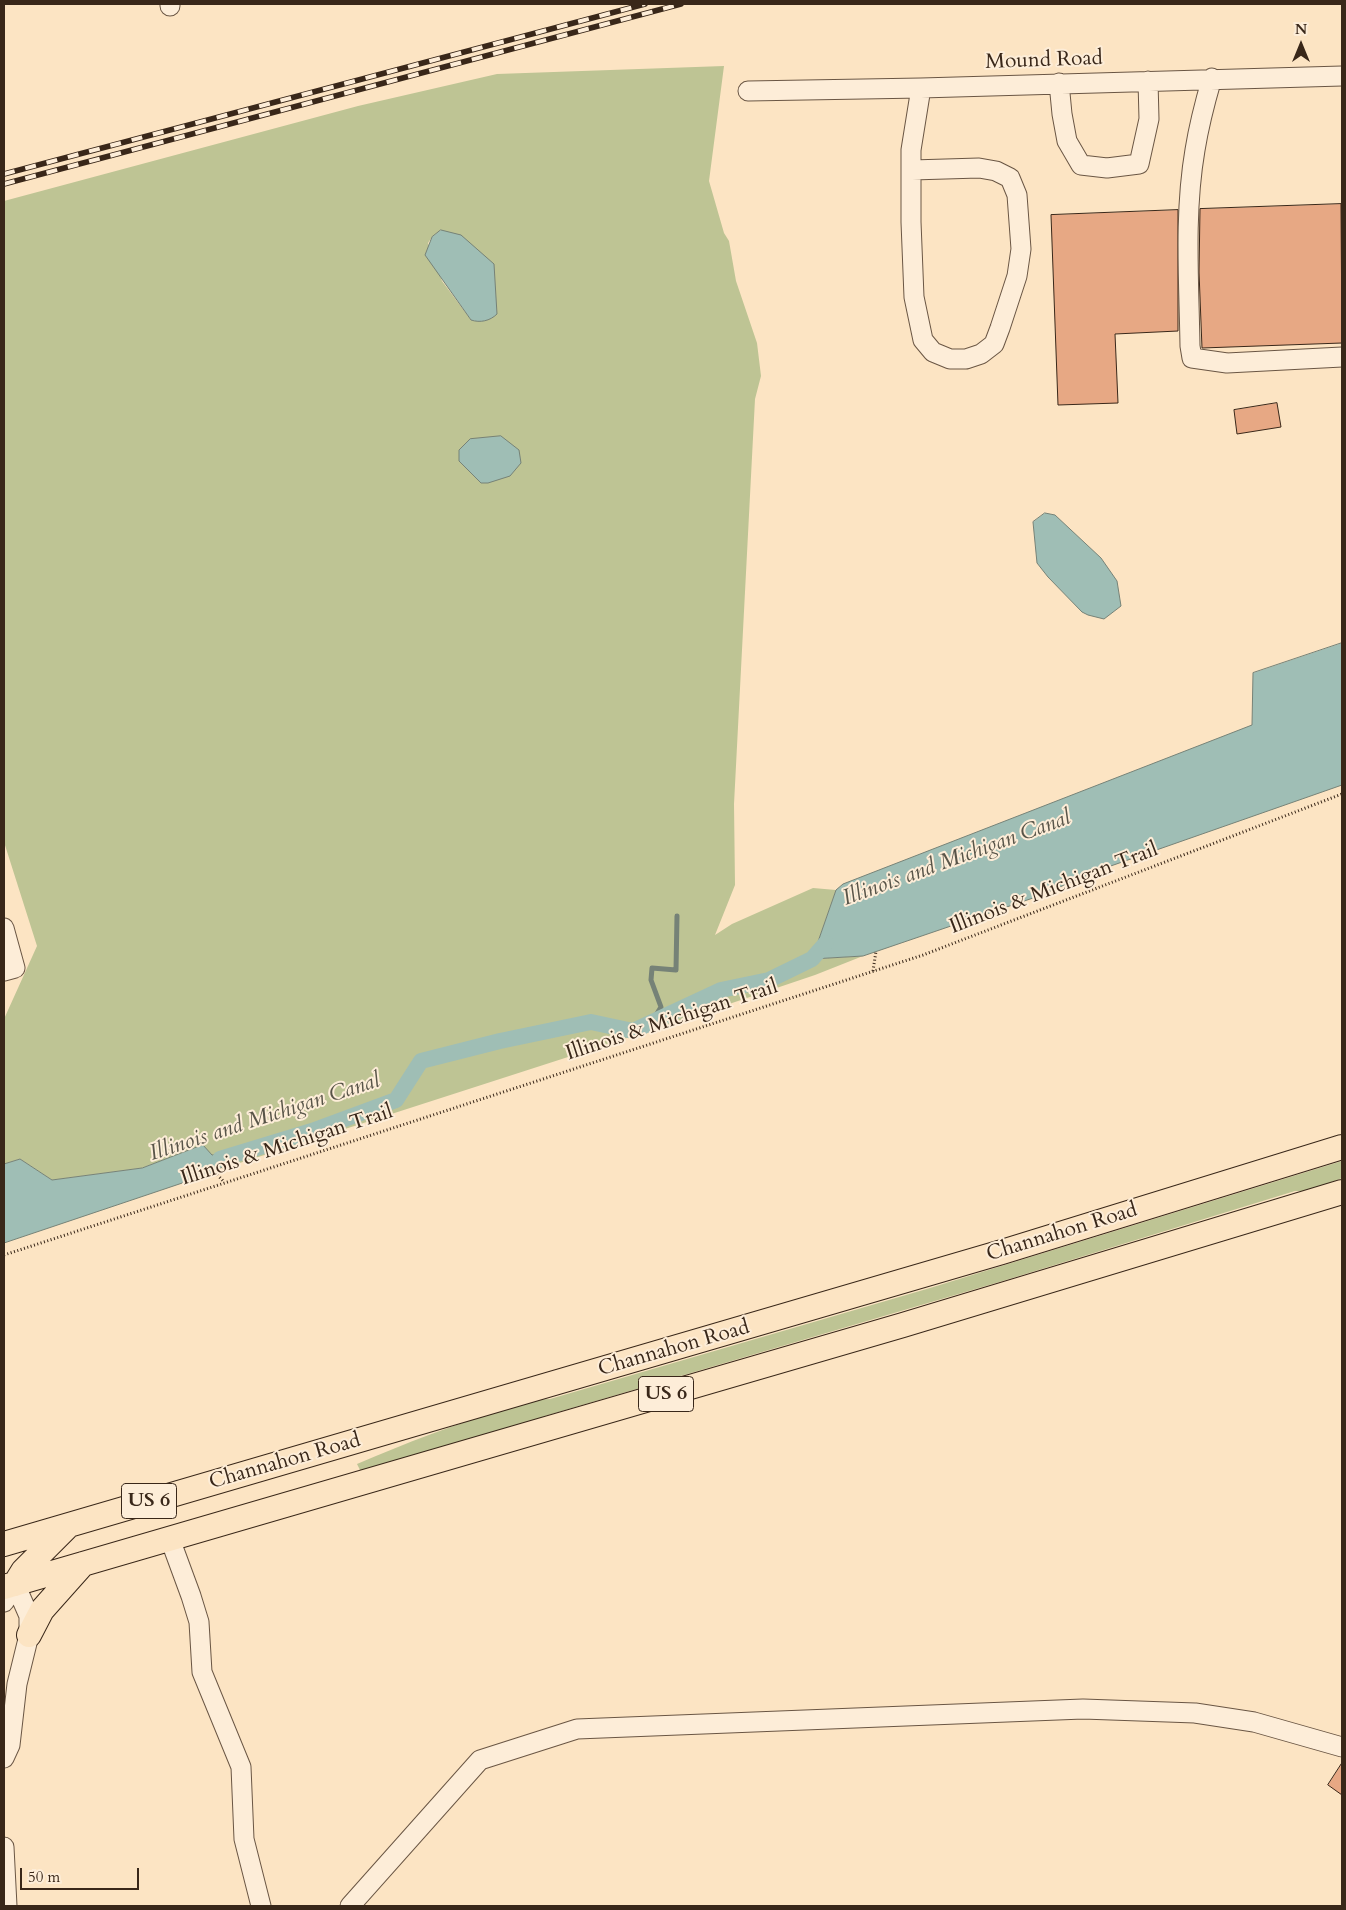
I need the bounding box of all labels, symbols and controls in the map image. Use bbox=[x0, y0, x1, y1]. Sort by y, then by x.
north arrow bbox=[1276, 20, 1326, 70]
text: N bbox=[1295, 20, 1307, 39]
street label: Mound Road bbox=[985, 46, 1103, 76]
water label: Illinois and Michigan Canal bbox=[839, 805, 1075, 913]
street label: Illinois & Michigan Trail bbox=[946, 838, 1162, 940]
street label: Illinois & Michigan Trail bbox=[563, 975, 781, 1067]
water label: Illinois and Michigan Canal bbox=[146, 1068, 384, 1168]
street label: Illinois & Michigan Trail bbox=[178, 1100, 396, 1192]
street label: Channahon Road bbox=[984, 1198, 1140, 1268]
street label: Channahon Road bbox=[595, 1315, 753, 1383]
road number: US 6 bbox=[638, 1376, 694, 1412]
street label: Channahon Road bbox=[206, 1428, 364, 1496]
road number: US 6 bbox=[122, 1484, 176, 1518]
scale bar bbox=[22, 1858, 141, 1890]
text: 50 m bbox=[28, 1867, 60, 1887]

